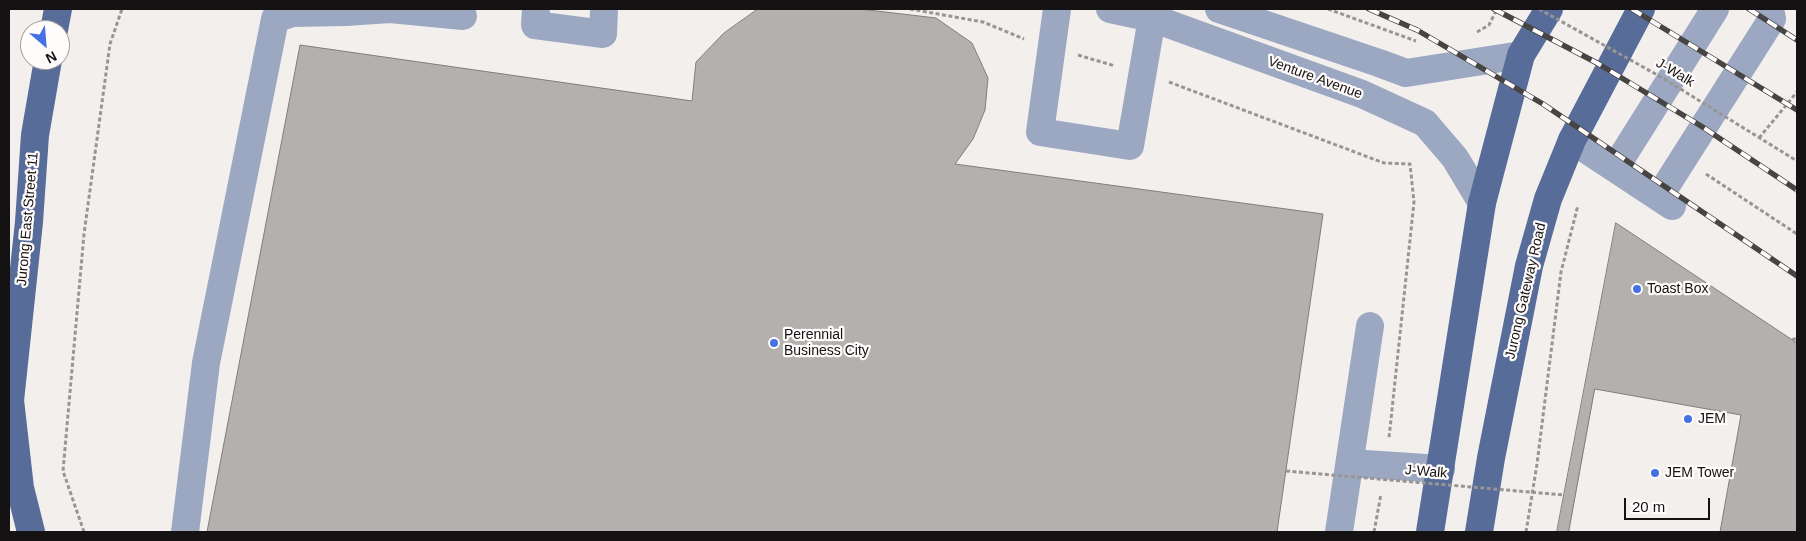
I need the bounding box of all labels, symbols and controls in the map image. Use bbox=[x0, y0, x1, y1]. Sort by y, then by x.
north arrow bbox=[20, 20, 70, 70]
text: N bbox=[43, 48, 59, 67]
street label: Venture Avenue bbox=[1265, 53, 1365, 103]
street label: J-Walk bbox=[1653, 55, 1697, 91]
street label: Jurong East Street 11 bbox=[14, 151, 42, 287]
street label: Jurong Gateway Road bbox=[1502, 221, 1550, 361]
place label: Toast Box bbox=[1647, 281, 1708, 297]
marker: Toast Box bbox=[1631, 283, 1643, 295]
place label: Perennial Business City bbox=[784, 327, 869, 360]
marker: Perennial Business City bbox=[768, 337, 780, 349]
place label: JEM bbox=[1698, 411, 1726, 427]
marker: JEM bbox=[1682, 413, 1694, 425]
street label: J-Walk bbox=[1404, 462, 1448, 482]
place label: JEM Tower bbox=[1665, 465, 1734, 481]
marker: JEM Tower bbox=[1649, 467, 1661, 479]
scale bar bbox=[1626, 488, 1712, 520]
text: 20 m bbox=[1632, 498, 1665, 515]

